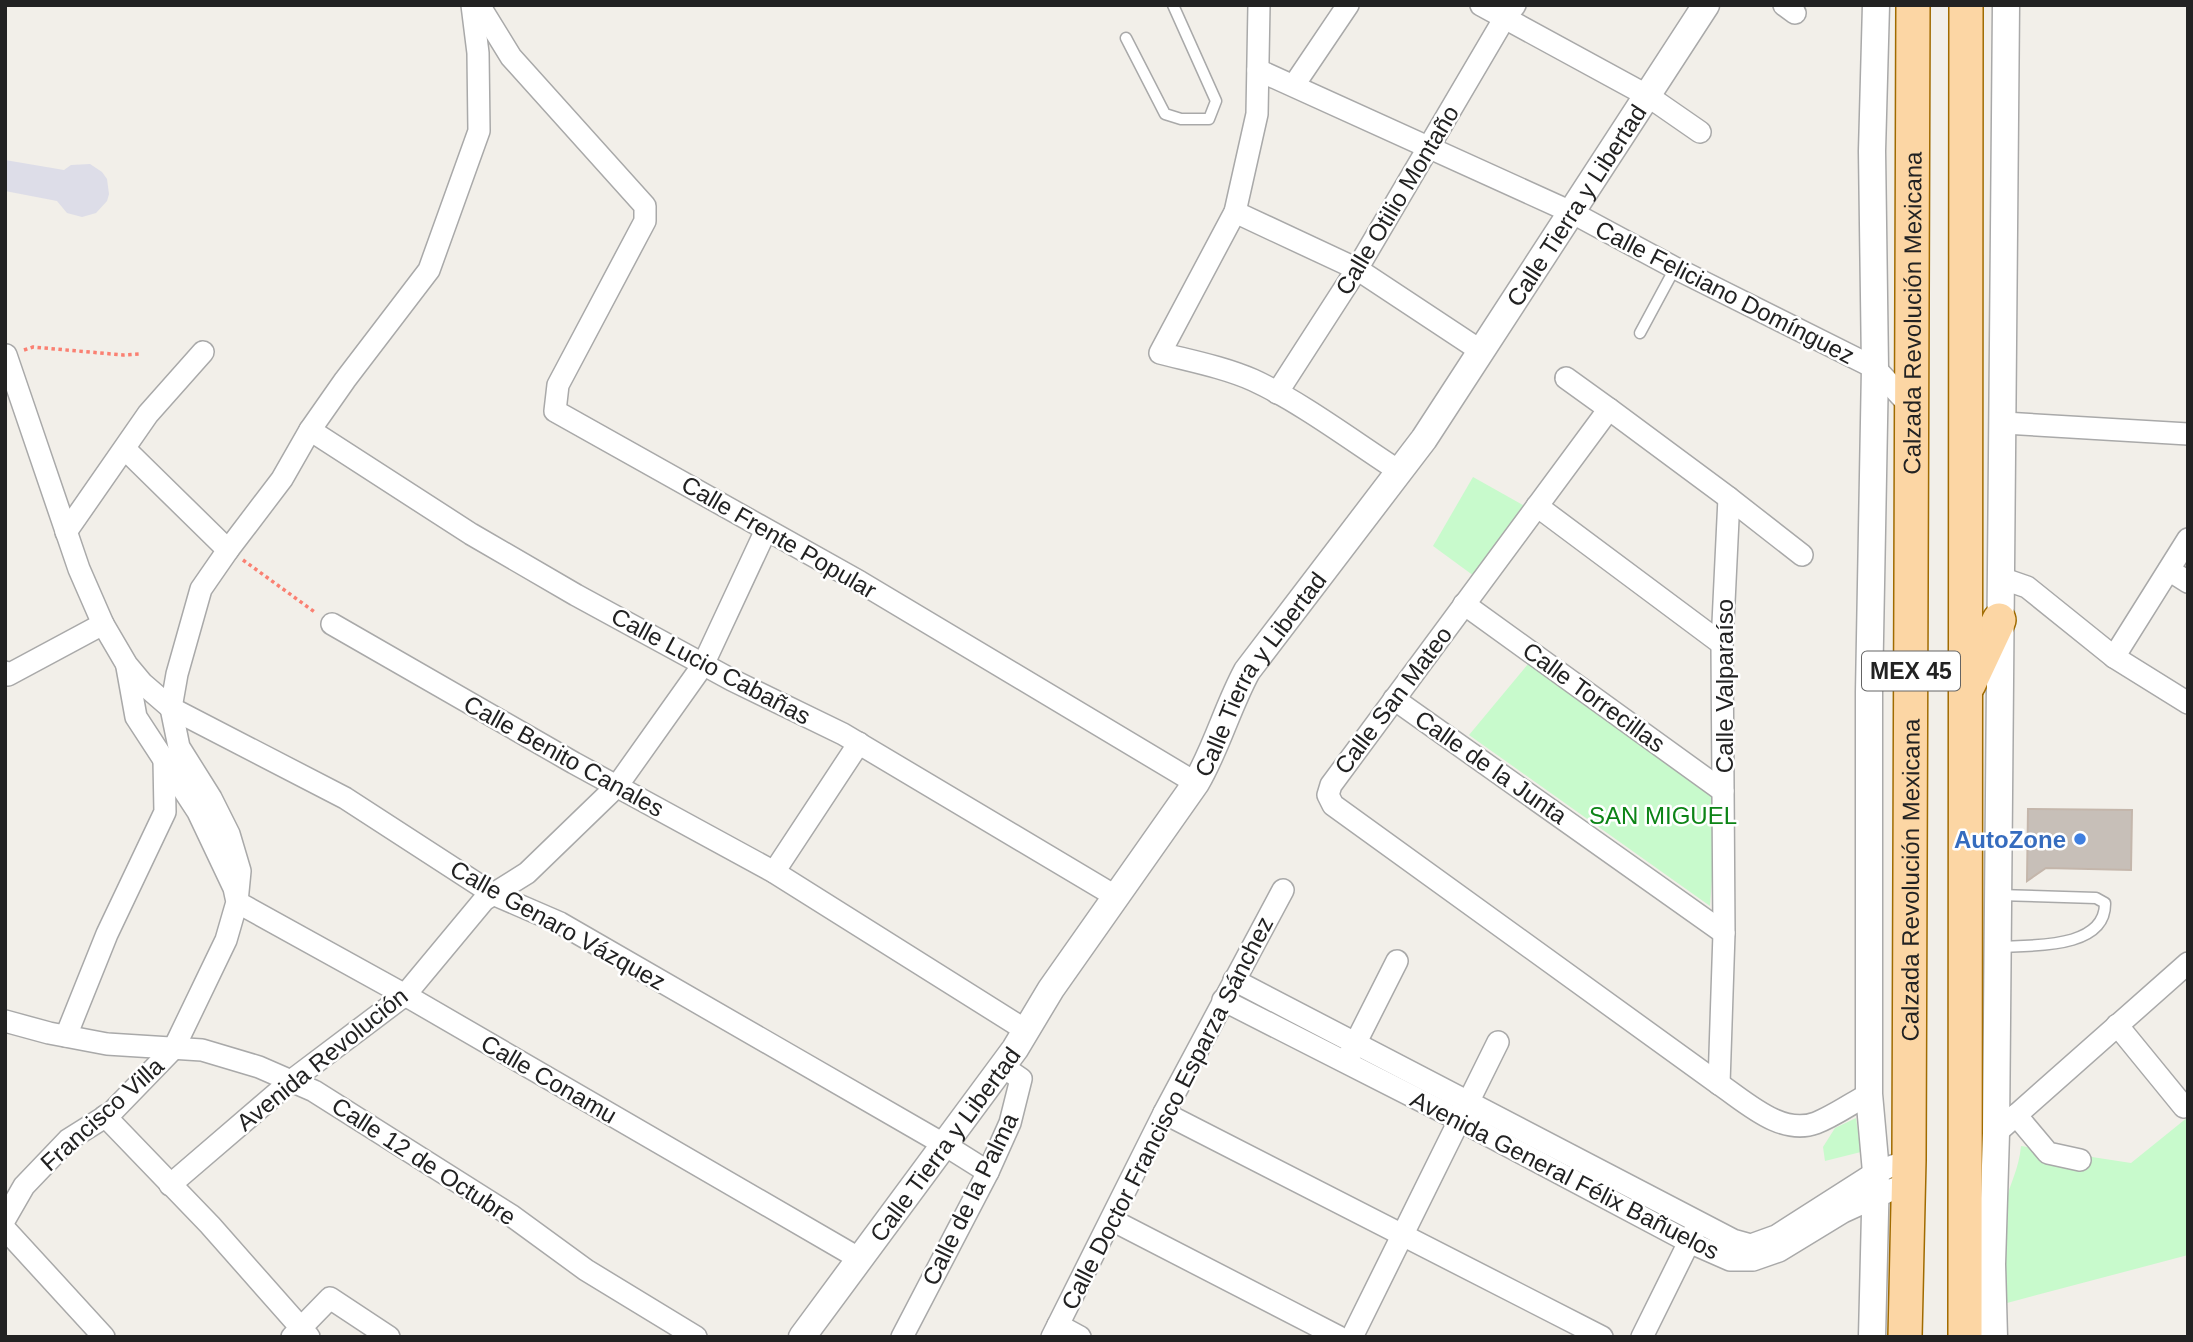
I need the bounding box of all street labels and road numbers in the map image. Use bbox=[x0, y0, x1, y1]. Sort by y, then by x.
street label: Calle Tierra y Libertad bbox=[1501, 99, 1651, 311]
street label: Calle Otilio Montaño bbox=[1330, 100, 1464, 300]
street label: Calzada Revolución Mexicana bbox=[1898, 151, 1926, 475]
street label: Calle Feliciano Domínguez bbox=[1591, 215, 1859, 369]
street label: Calle Frente Popular bbox=[677, 470, 881, 604]
street label: Calle Tierra y Libertad bbox=[1189, 566, 1331, 781]
street label: Calle Valparaíso bbox=[1711, 599, 1738, 773]
street label: Calle Lucio Cabañas bbox=[607, 602, 815, 730]
street label: Calle San Mateo bbox=[1329, 621, 1457, 779]
street label: Calle Torrecillas bbox=[1518, 636, 1670, 758]
road number: MEX 45 bbox=[1862, 652, 1960, 691]
street label: Calle Benito Canales bbox=[459, 690, 669, 822]
street label: Calle de la Junta bbox=[1410, 705, 1573, 830]
street label: Calzada Revolución Mexicana bbox=[1896, 718, 1924, 1042]
street label: Calle Genaro Vázquez bbox=[446, 855, 670, 995]
street label: Calle Doctor Francisco Esparza Sánchez bbox=[1056, 912, 1278, 1314]
street label: Avenida Revolución bbox=[231, 982, 413, 1136]
street label: Calle Conamu bbox=[476, 1029, 622, 1129]
street label: Calle Tierra y Libertad bbox=[864, 1042, 1025, 1247]
street label: Francisco Villa bbox=[35, 1051, 169, 1176]
street label: Avenida General Félix Bañuelos bbox=[1406, 1085, 1724, 1265]
street label: Calle 12 de Octubre bbox=[327, 1092, 521, 1230]
street label: Calle de la Palma bbox=[917, 1108, 1024, 1289]

